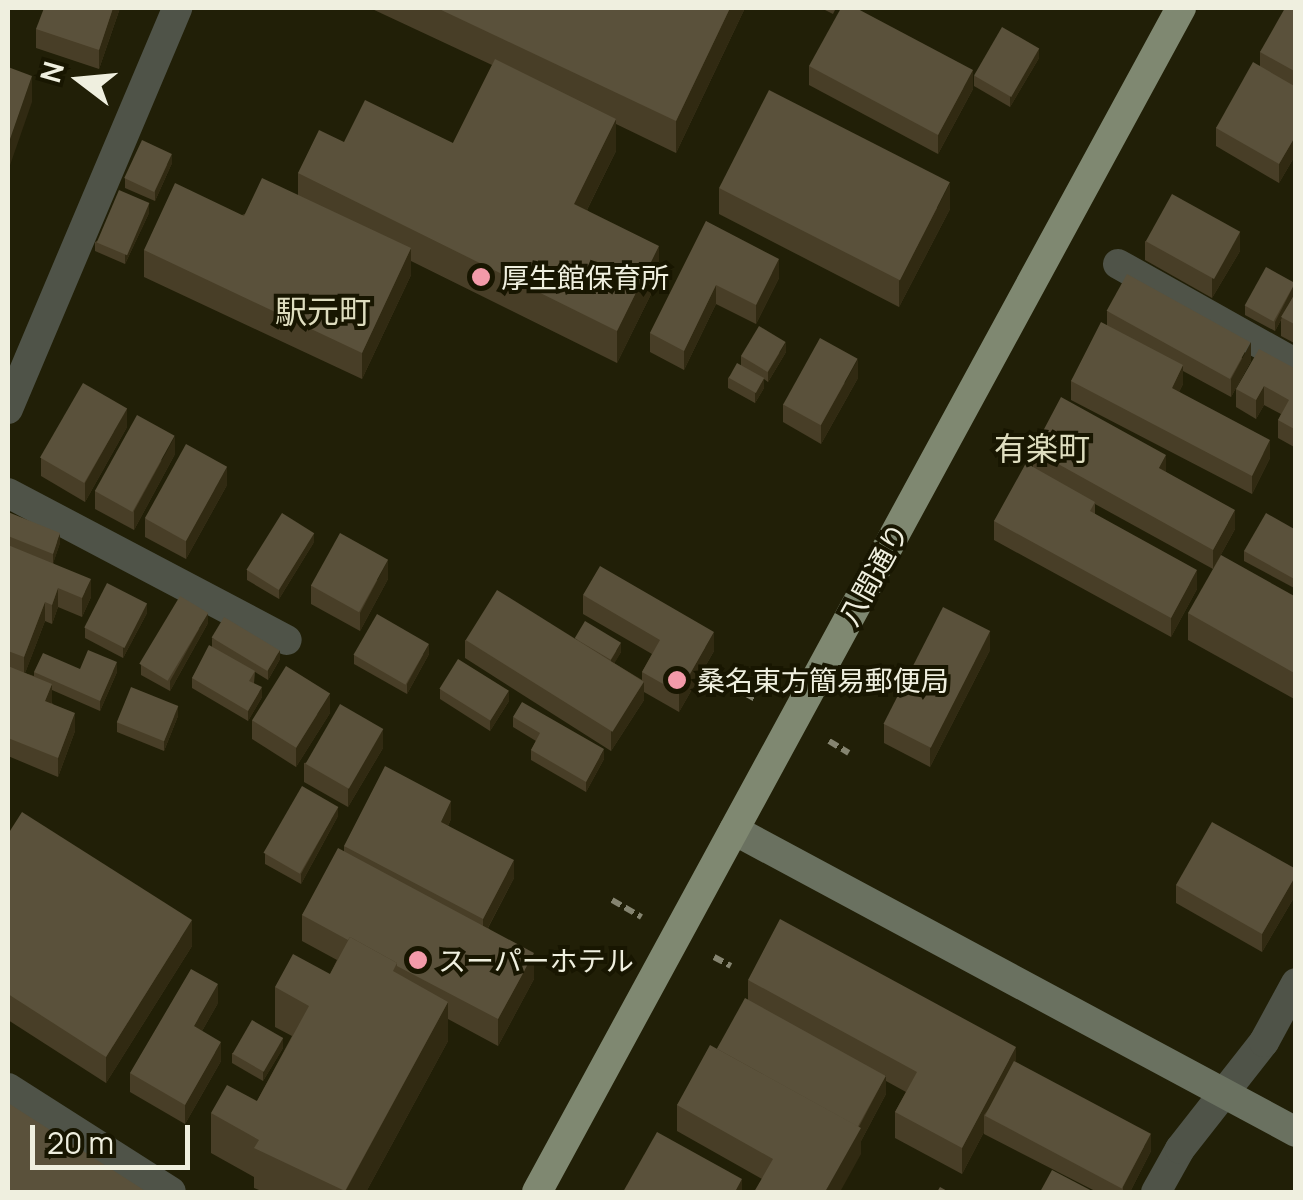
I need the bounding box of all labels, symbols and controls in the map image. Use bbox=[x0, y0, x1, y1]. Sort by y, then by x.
north arrow bbox=[30, 30, 130, 130]
text: N bbox=[30, 57, 72, 87]
place label: 厚生館保育所 bbox=[501, 260, 669, 294]
marker: 厚生館保育所 bbox=[470, 266, 492, 288]
district label: 駅元町 bbox=[275, 292, 371, 330]
district label: 有楽町 bbox=[994, 429, 1090, 467]
street label: 八間通り bbox=[831, 517, 915, 631]
place label: 桑名東方簡易郵便局 bbox=[697, 663, 949, 697]
marker: 桑名東方簡易郵便局 bbox=[666, 669, 688, 691]
place label: スーパーホテル bbox=[438, 943, 634, 977]
marker: スーパーホテル bbox=[407, 949, 429, 971]
scale bar bbox=[35, 1105, 195, 1167]
text: 20 m bbox=[47, 1122, 114, 1163]

